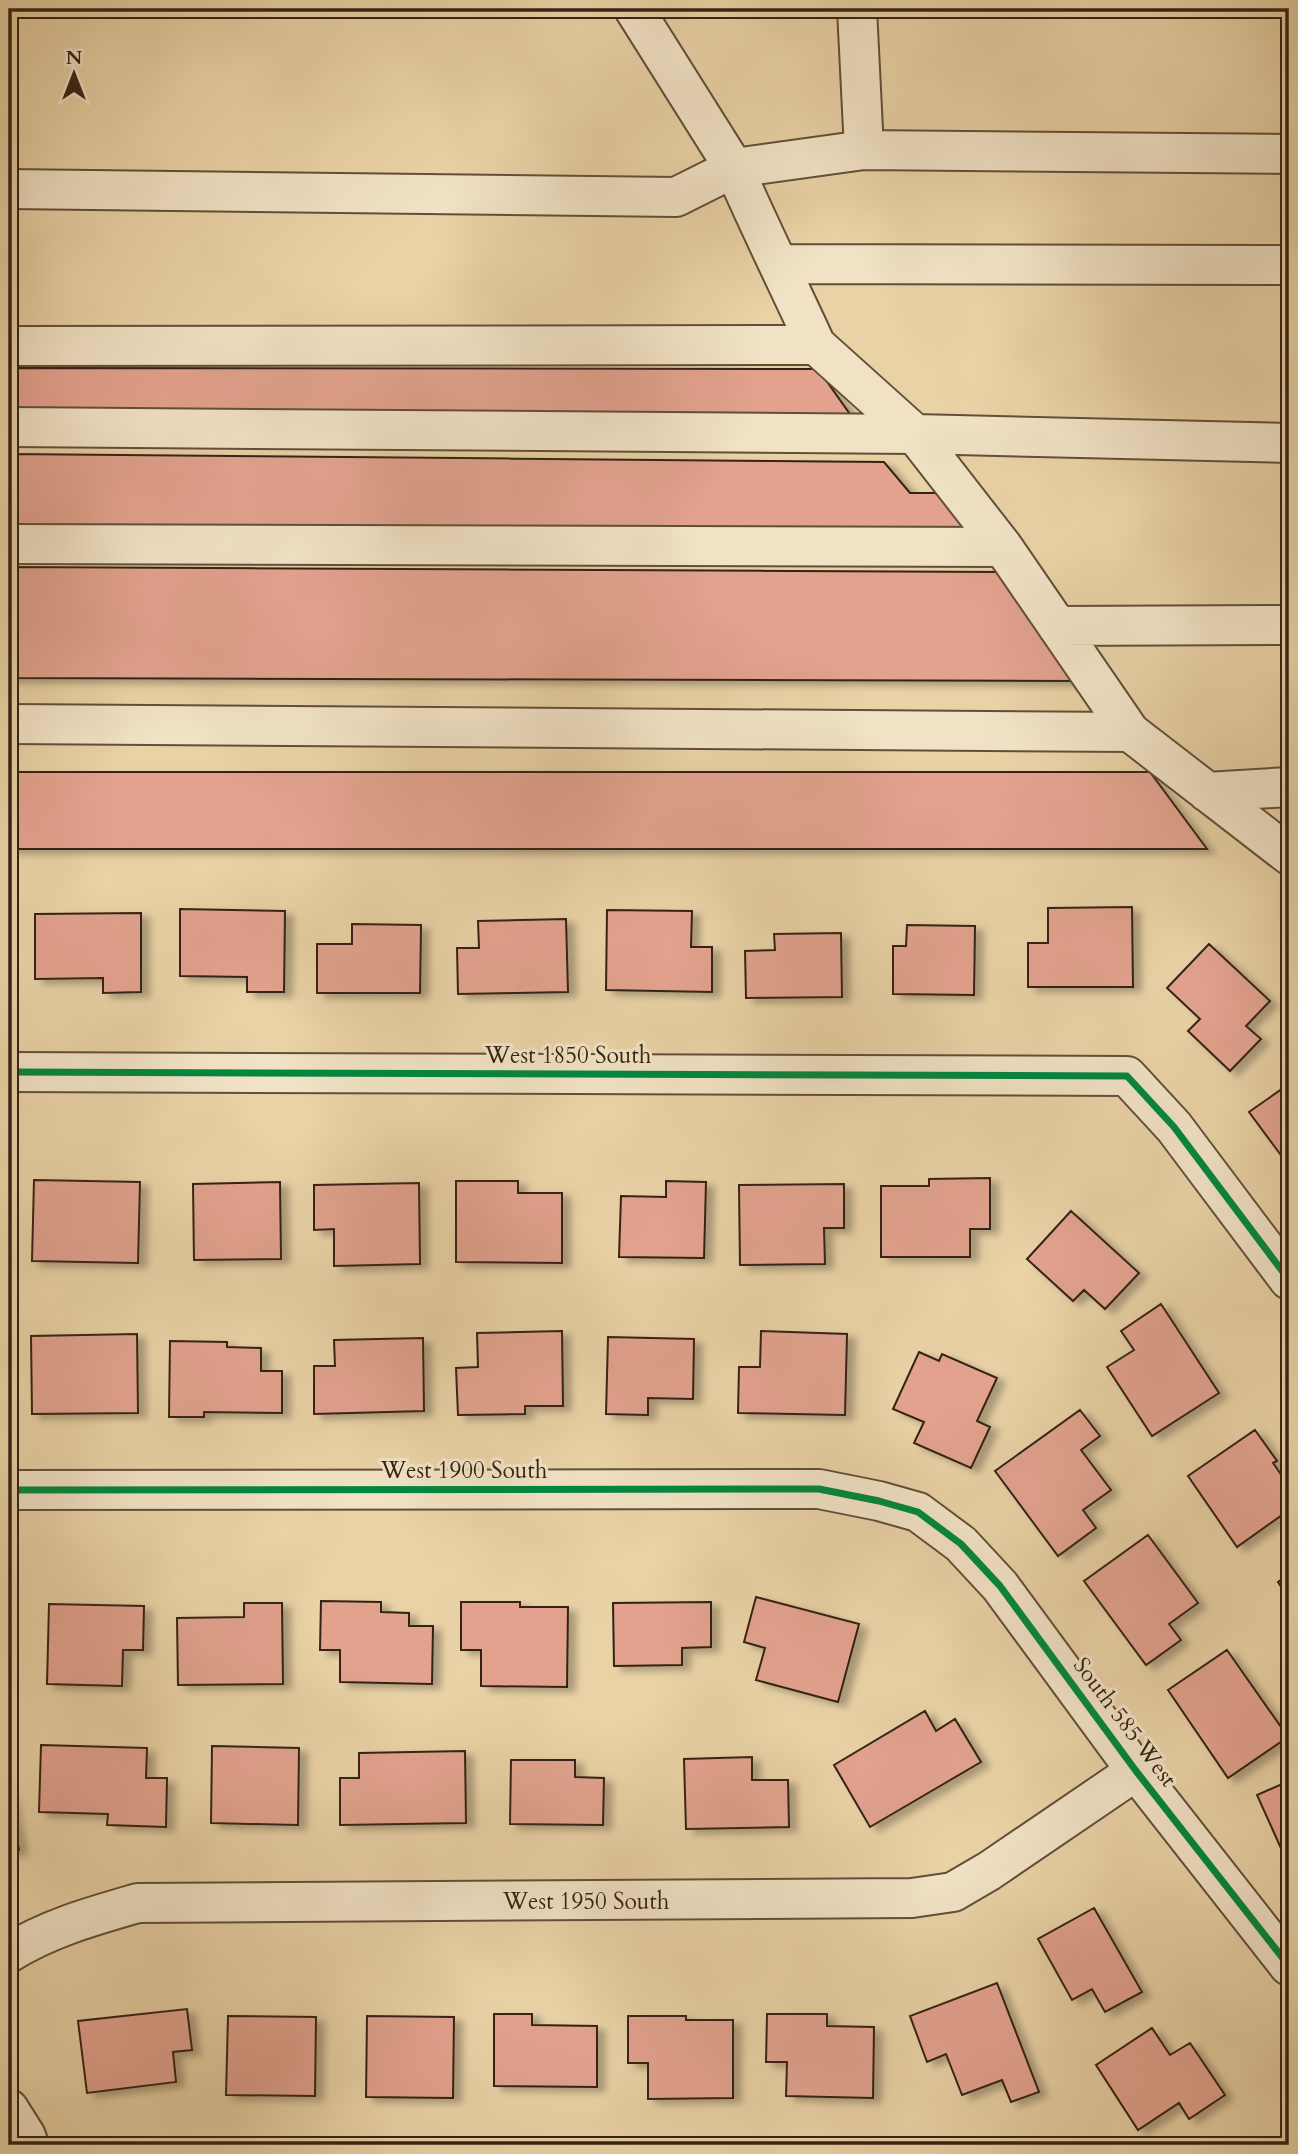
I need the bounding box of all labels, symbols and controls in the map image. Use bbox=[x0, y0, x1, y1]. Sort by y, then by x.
north arrow bbox=[38, 38, 108, 108]
text: N bbox=[66, 45, 83, 71]
street label: West 1850 South bbox=[484, 1040, 652, 1071]
street label: West 1900 South bbox=[380, 1455, 548, 1486]
street label: South 585 West bbox=[1066, 1651, 1184, 1793]
street label: West 1950 South bbox=[502, 1886, 670, 1917]

